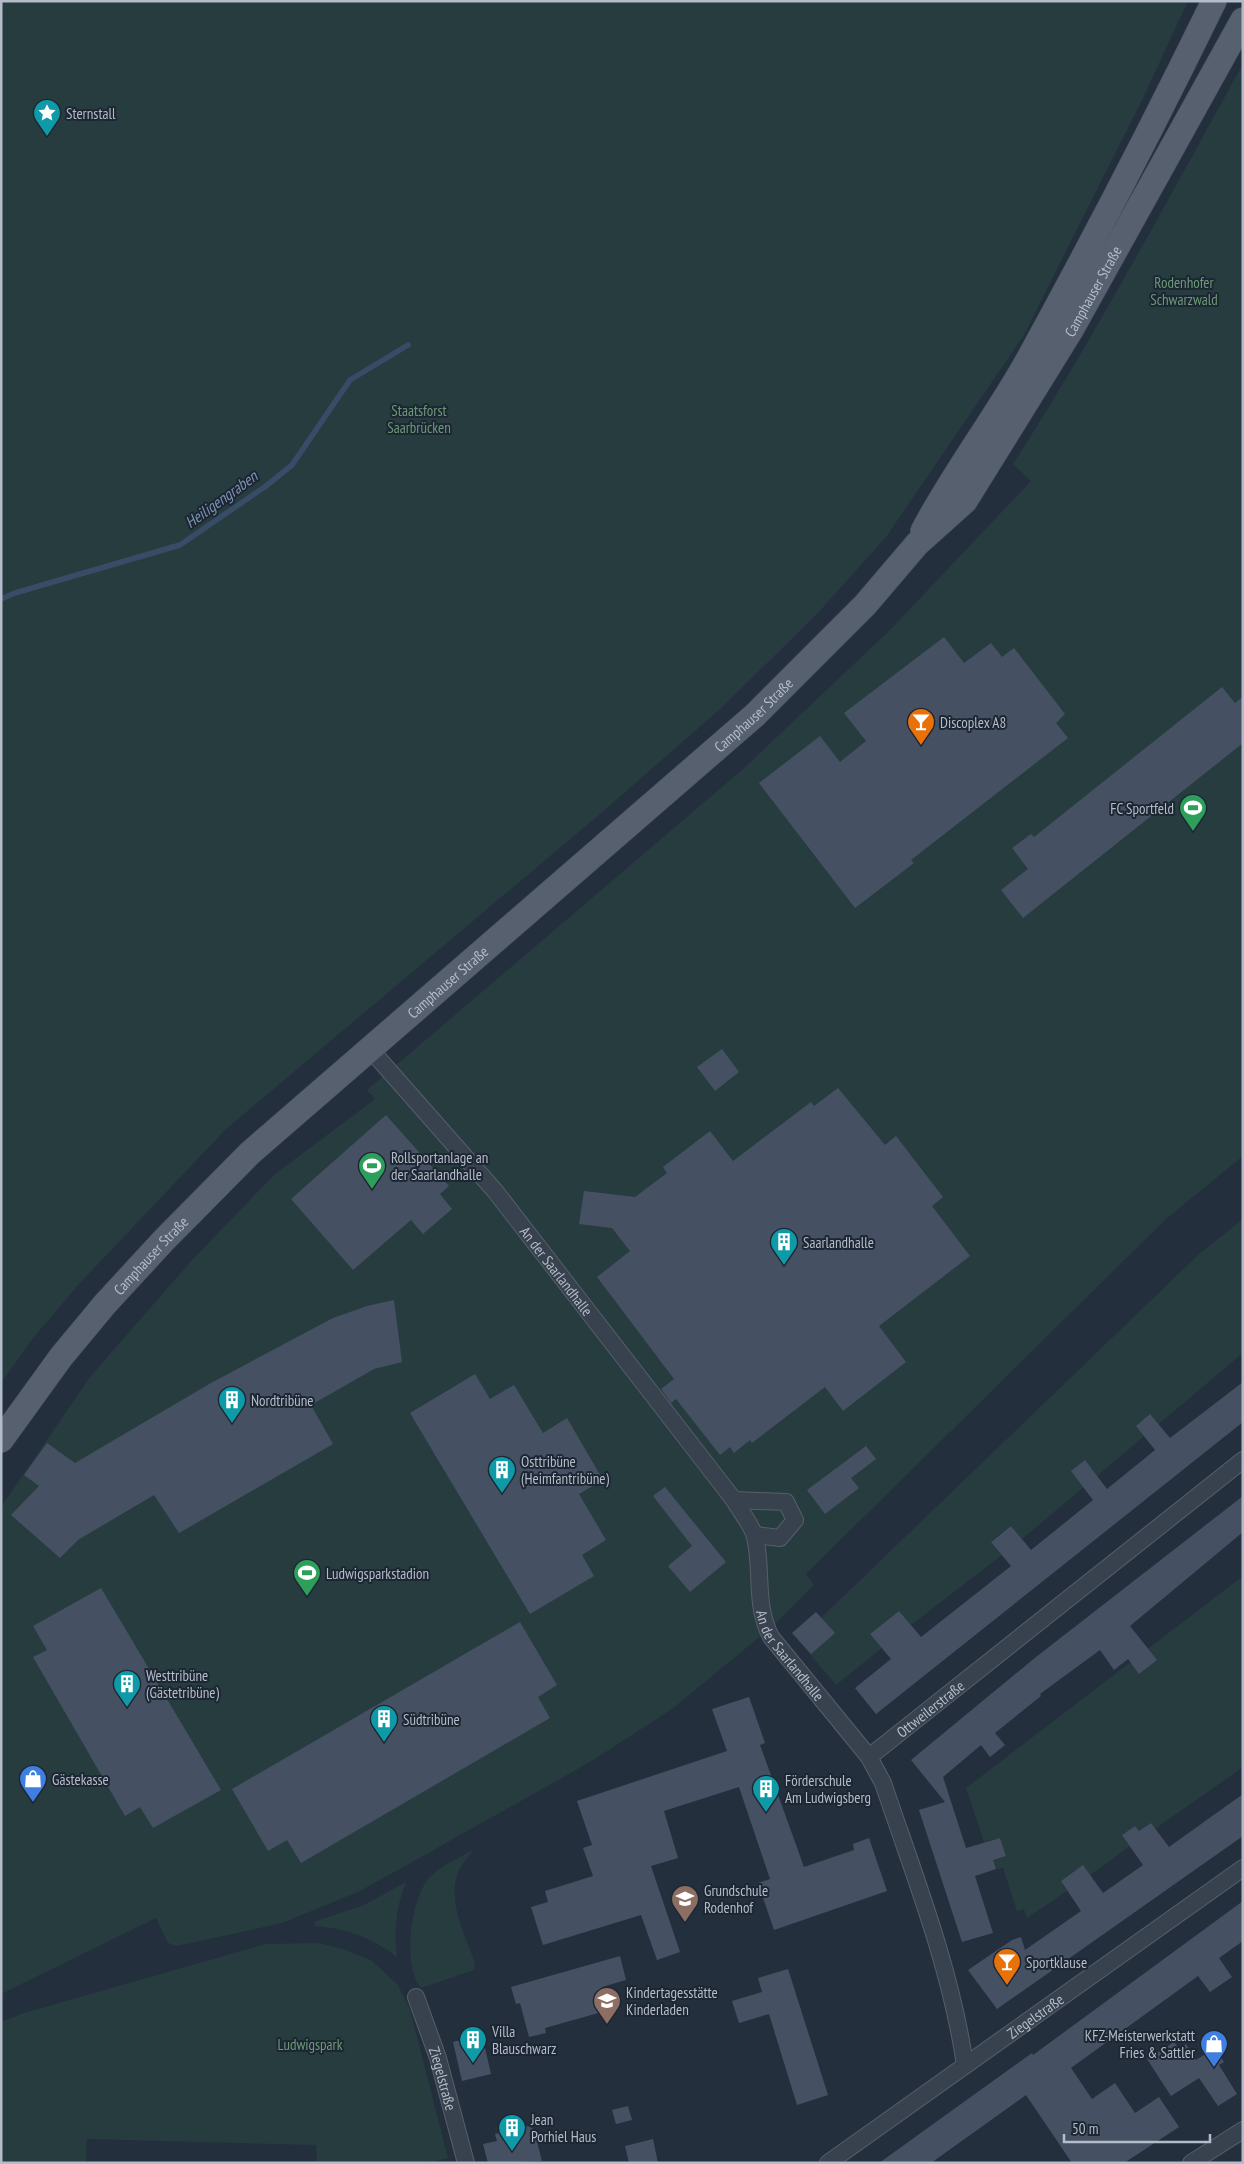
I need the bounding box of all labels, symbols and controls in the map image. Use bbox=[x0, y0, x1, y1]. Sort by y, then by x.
place icon: Sternstall bbox=[32, 98, 62, 137]
place label: Sternstall bbox=[66, 104, 116, 123]
street label: Camphauser Straße bbox=[1060, 242, 1125, 340]
park label: Rodenhofer Schwarzwald bbox=[1150, 273, 1218, 309]
park label: Staatsforst Saarbrücken bbox=[387, 401, 451, 437]
water label: Heiligengraben bbox=[181, 465, 262, 532]
street label: Camphauser Straße bbox=[710, 673, 797, 756]
bar icon: Discoplex A8 bbox=[906, 707, 936, 746]
place label: Discoplex A8 bbox=[940, 713, 1006, 732]
sports icon: FC Sportfeld bbox=[1178, 793, 1208, 832]
place label: FC Sportfeld bbox=[1110, 799, 1174, 818]
street label: Camphauser Straße bbox=[403, 942, 492, 1022]
place label: Rollsportanlage an der Saarlandhalle bbox=[391, 1148, 488, 1184]
sports icon: Rollsportanlage an der Saarlandhalle bbox=[357, 1151, 387, 1190]
street label: Camphauser Straße bbox=[109, 1212, 192, 1299]
street label: An der Saarlandhalle bbox=[516, 1222, 597, 1319]
building icon: Saarlandhalle bbox=[769, 1227, 799, 1266]
place label: Saarlandhalle bbox=[803, 1233, 874, 1252]
building icon: Nordtribüne bbox=[217, 1385, 247, 1424]
place label: Nordtribüne bbox=[251, 1391, 313, 1410]
place label: Osttribüne (Heimfantribüne) bbox=[521, 1452, 609, 1488]
building icon: Osttribüne (Heimfantribüne) bbox=[487, 1455, 517, 1494]
sports icon: Ludwigsparkstadion bbox=[292, 1558, 322, 1597]
place label: Ludwigsparkstadion bbox=[326, 1564, 429, 1583]
street label: An der Saarlandhalle bbox=[753, 1608, 829, 1705]
place label: Westtribüne (Gästetribüne) bbox=[146, 1666, 219, 1702]
building icon: Westtribüne (Gästetribüne) bbox=[112, 1669, 142, 1708]
street label: Ottweilerstraße bbox=[892, 1676, 968, 1741]
building icon: Südtribüne bbox=[369, 1704, 399, 1743]
place label: Südtribüne bbox=[403, 1710, 460, 1729]
shop icon: Gästekasse bbox=[18, 1764, 48, 1803]
place label: Gästekasse bbox=[52, 1770, 109, 1789]
place label: Förderschule Am Ludwigsberg bbox=[785, 1771, 871, 1807]
building icon: Förderschule Am Ludwigsberg bbox=[751, 1774, 781, 1813]
place label: Grundschule Rodenhof bbox=[704, 1881, 768, 1917]
school or university icon: Grundschule Rodenhof bbox=[670, 1884, 700, 1923]
bar icon: Sportklause bbox=[992, 1947, 1022, 1986]
place label: Sportklause bbox=[1026, 1953, 1087, 1972]
place label: Kindertagesstätte Kinderladen bbox=[626, 1983, 718, 2019]
school or university icon: Kindertagesstätte Kinderladen bbox=[592, 1986, 622, 2025]
street label: Ziegelstraße bbox=[1003, 1989, 1067, 2042]
place label: Villa Blauschwarz bbox=[491, 2022, 556, 2058]
building icon: Villa Blauschwarz bbox=[458, 2025, 488, 2064]
place label: KFZ-Meisterwerkstatt Fries & Sattler bbox=[1085, 2026, 1196, 2062]
shop icon: KFZ-Meisterwerkstatt Fries & Sattler bbox=[1199, 2029, 1229, 2068]
park label: Ludwigspark bbox=[277, 2035, 343, 2054]
street label: Ziegelstraße bbox=[425, 2044, 461, 2112]
place label: Jean Porhiel Haus bbox=[530, 2110, 596, 2146]
scale bar bbox=[1064, 2112, 1210, 2144]
building icon: Jean Porhiel Haus bbox=[497, 2113, 527, 2152]
text: 50 m bbox=[1072, 2119, 1098, 2138]

